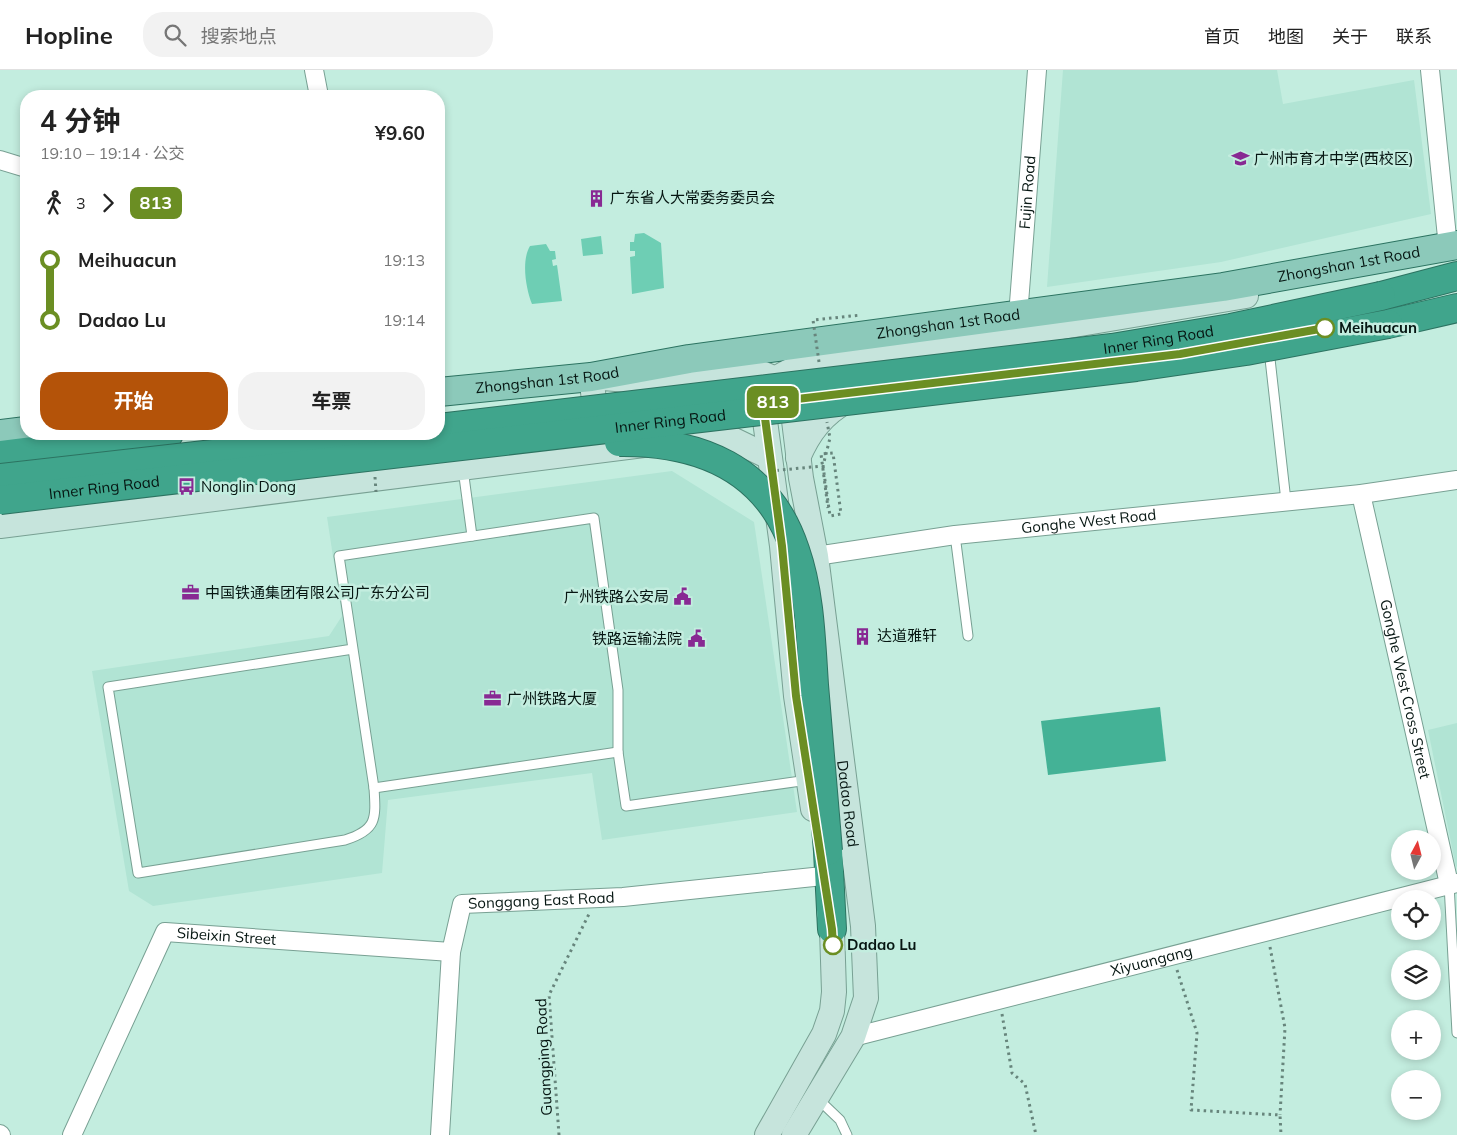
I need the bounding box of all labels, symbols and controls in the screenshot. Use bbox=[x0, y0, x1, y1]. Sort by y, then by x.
search box bbox=[143, 12, 493, 57]
text: Hopline bbox=[25, 20, 113, 50]
icon: search bbox=[161, 21, 189, 49]
text: 搜索地点 bbox=[201, 24, 277, 48]
text: 首页 bbox=[1204, 25, 1240, 48]
text: 地图 bbox=[1268, 25, 1304, 48]
text: 关于 bbox=[1332, 25, 1368, 48]
text: 联系 bbox=[1396, 25, 1432, 48]
text: 4 分钟 bbox=[40, 103, 120, 138]
text: ¥9.60 bbox=[375, 121, 425, 145]
text: 19:10 – 19:14 · 公交 bbox=[40, 143, 185, 163]
school or university icon: 广州市育才中学(西校区) bbox=[1230, 149, 1250, 169]
place label: 广州市育才中学(西校区) bbox=[1254, 149, 1414, 168]
street label: Fujin Road bbox=[1015, 155, 1039, 230]
building icon: 广东省人大常委务委员会 bbox=[586, 188, 606, 208]
place label: 广东省人大常委务委员会 bbox=[610, 188, 775, 207]
icon: walk bbox=[40, 189, 68, 217]
icon: forward bbox=[94, 189, 122, 217]
text: 813 bbox=[140, 191, 172, 214]
text: 3 bbox=[76, 193, 86, 213]
street label: Zhongshan 1st Road bbox=[1276, 242, 1422, 286]
text: Meihuacun bbox=[78, 248, 177, 272]
text: 19:13 bbox=[383, 250, 425, 270]
street label: Zhongshan 1st Road bbox=[875, 304, 1021, 343]
text: Dadao Lu bbox=[78, 308, 166, 332]
text: 19:14 bbox=[383, 310, 425, 330]
marker: Meihuacun bbox=[1315, 318, 1335, 338]
place label: Meihuacun bbox=[1339, 318, 1417, 337]
street label: Inner Ring Road bbox=[1102, 321, 1215, 358]
street label: Zhongshan 1st Road bbox=[475, 362, 621, 397]
button: 开始 bbox=[40, 372, 228, 430]
button: 车票 bbox=[238, 372, 425, 430]
line badge: 813 bbox=[744, 386, 802, 418]
text: 813 bbox=[757, 390, 789, 413]
street label: Inner Ring Road bbox=[614, 405, 727, 437]
street label: Inner Ring Road bbox=[48, 471, 161, 503]
bus stop icon: Nonglin Dong bbox=[177, 477, 197, 497]
place label: Nonglin Dong bbox=[201, 477, 296, 496]
street label: Gonghe West Road bbox=[1020, 505, 1157, 537]
office icon: 中国铁通集团有限公司广东分公司 bbox=[181, 583, 201, 603]
place label: 中国铁通集团有限公司广东分公司 bbox=[205, 583, 430, 602]
place label: 广州铁路公安局 bbox=[564, 587, 669, 606]
public building icon: 广州铁路公安局 bbox=[673, 587, 693, 607]
street label: Gonghe West Cross Street bbox=[1376, 597, 1435, 781]
building icon: 达道雅轩 bbox=[853, 626, 873, 646]
place label: 达道雅轩 bbox=[877, 626, 937, 645]
place label: 铁路运输法院 bbox=[592, 629, 682, 648]
public building icon: 铁路运输法院 bbox=[686, 629, 706, 649]
office icon: 广州铁路大厦 bbox=[483, 689, 503, 709]
place label: 广州铁路大厦 bbox=[507, 689, 597, 708]
street label: Dadao Road bbox=[833, 759, 863, 848]
north arrow bbox=[1391, 830, 1441, 880]
map controls bbox=[1391, 830, 1441, 1120]
street label: Songgang East Road bbox=[468, 887, 615, 913]
button: locate bbox=[1391, 890, 1441, 940]
street label: Sibeixin Street bbox=[176, 923, 277, 949]
marker: Dadao Lu bbox=[823, 935, 843, 955]
place label: Dadao Lu bbox=[847, 935, 917, 954]
street label: Xiyuangang bbox=[1108, 941, 1194, 980]
button: layers bbox=[1391, 950, 1441, 1000]
street label: Guangping Road bbox=[531, 998, 556, 1116]
button: + bbox=[1391, 1010, 1441, 1060]
button: − bbox=[1391, 1070, 1441, 1120]

